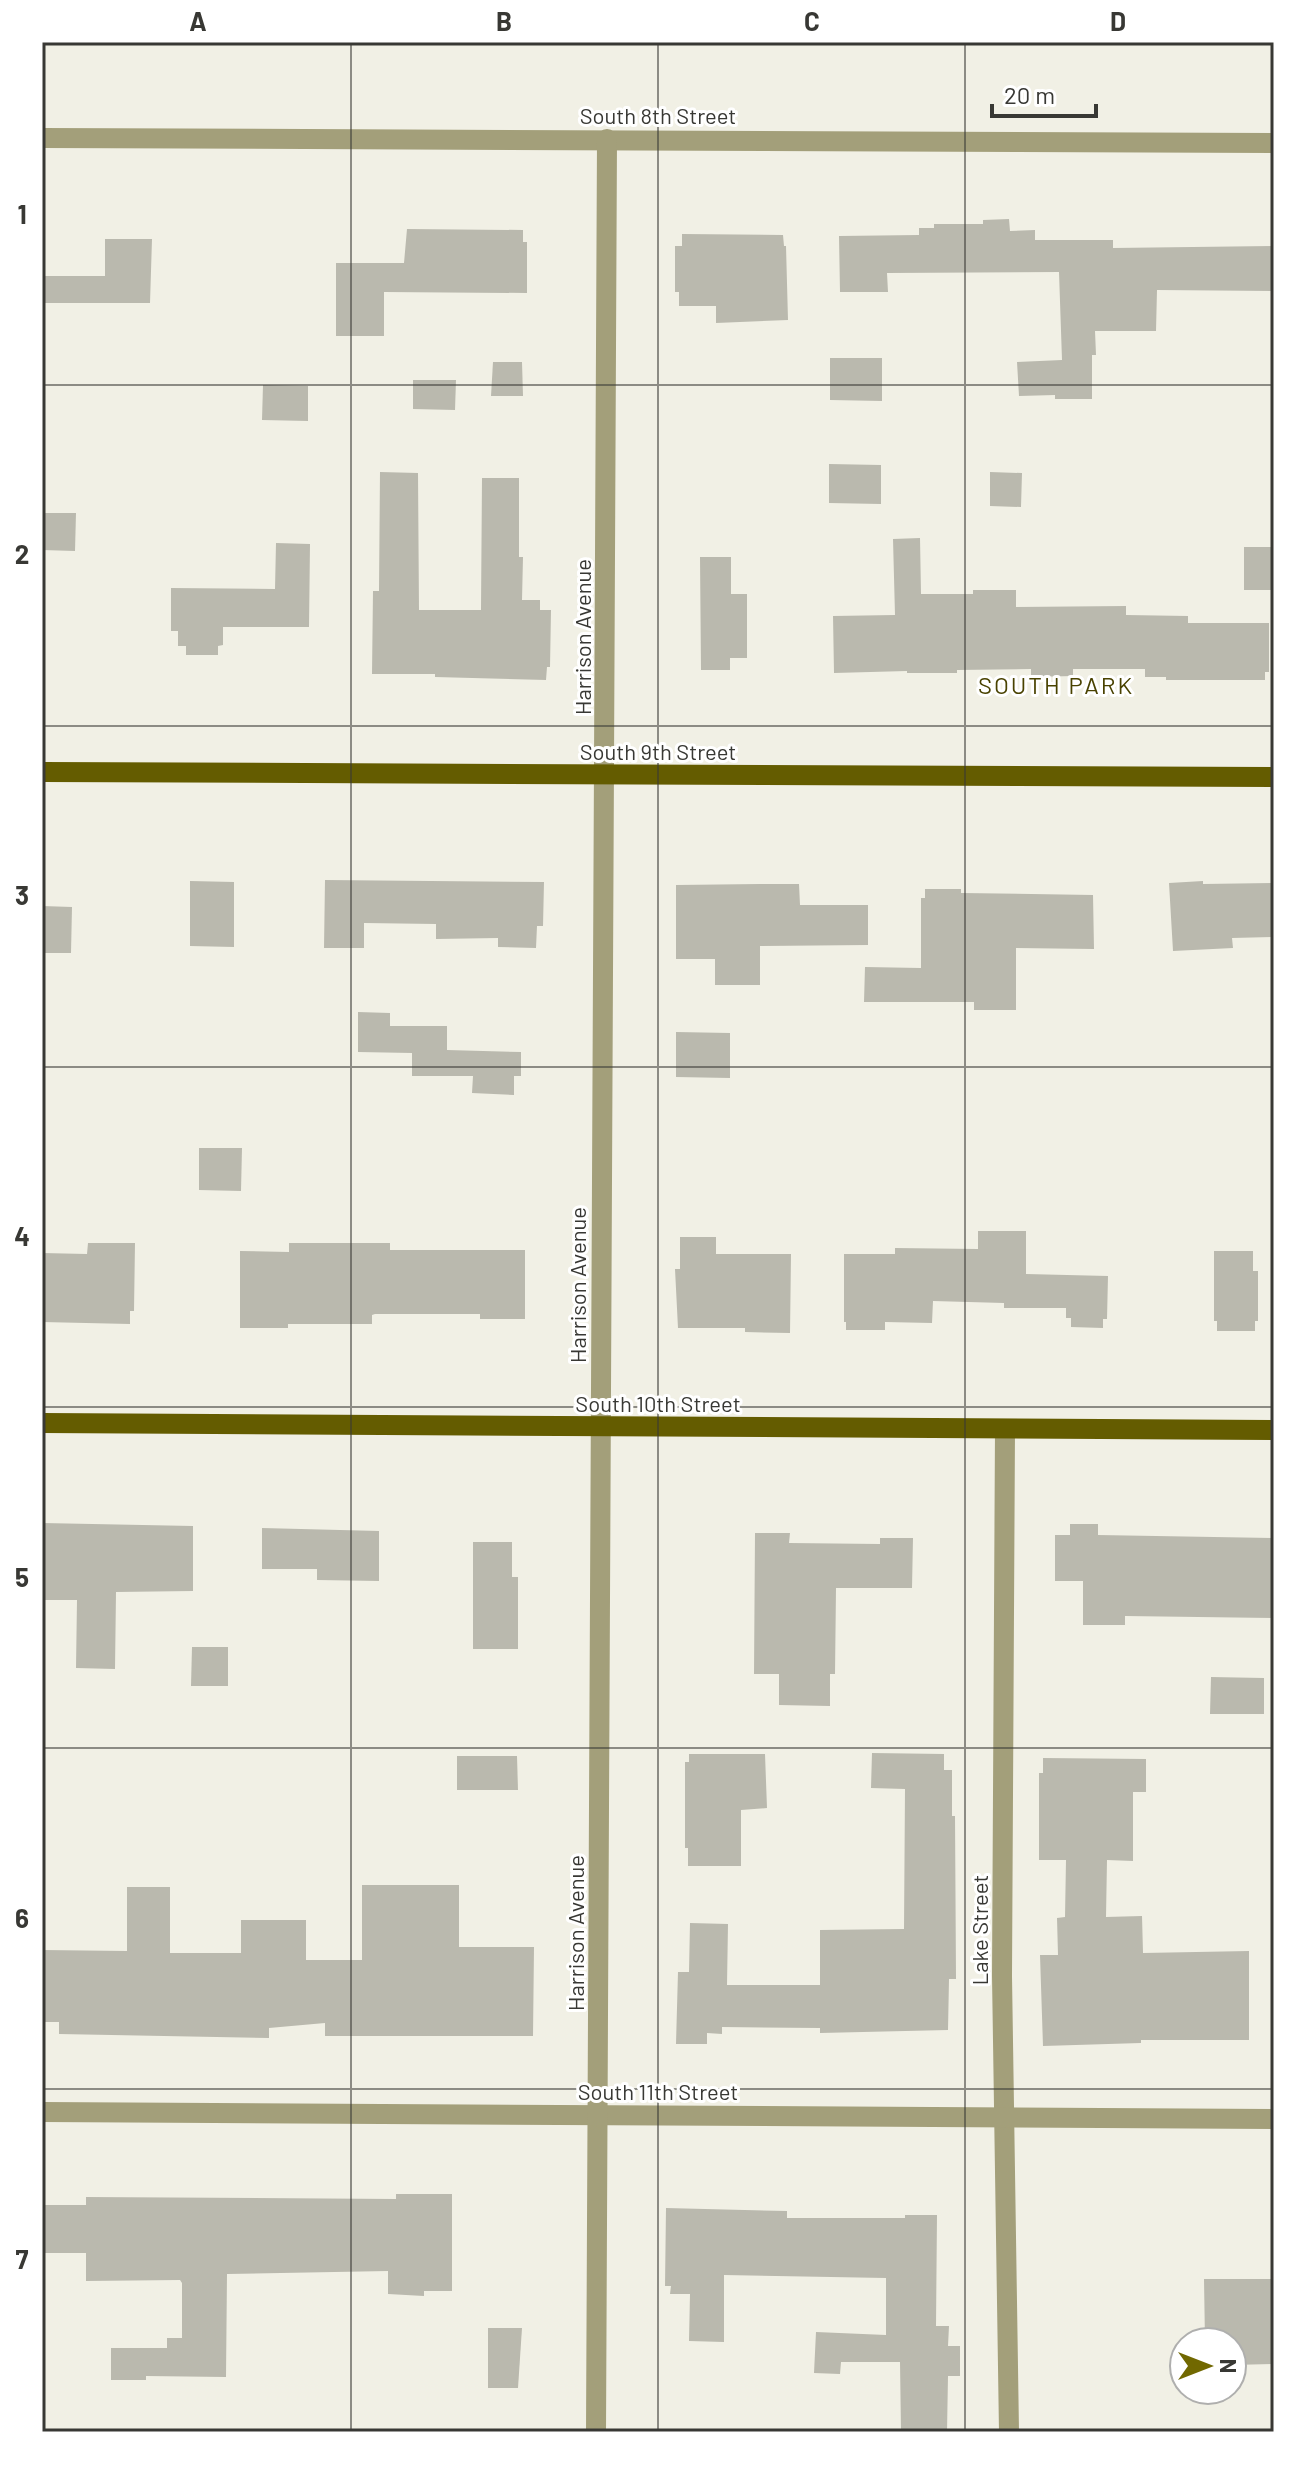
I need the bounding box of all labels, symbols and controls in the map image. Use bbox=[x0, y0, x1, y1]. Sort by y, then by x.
text: A bbox=[189, 5, 207, 36]
text: B bbox=[496, 5, 512, 36]
text: C bbox=[804, 5, 820, 36]
text: D bbox=[1110, 5, 1126, 36]
scale bar bbox=[992, 68, 1096, 118]
text: 20 m bbox=[1004, 80, 1055, 109]
street label: South 8th Street bbox=[580, 102, 736, 128]
text: 1 bbox=[17, 198, 27, 229]
text: 2 bbox=[15, 538, 29, 569]
street label: Harrison Avenue bbox=[569, 559, 595, 715]
district label: SOUTH PARK bbox=[978, 670, 1134, 699]
street label: South 9th Street bbox=[580, 738, 736, 764]
text: 3 bbox=[15, 879, 29, 910]
street label: Harrison Avenue bbox=[564, 1207, 590, 1363]
text: 4 bbox=[14, 1220, 30, 1251]
street label: South 10th Street bbox=[575, 1390, 741, 1416]
text: 5 bbox=[15, 1561, 29, 1592]
street label: Harrison Avenue bbox=[562, 1855, 588, 2011]
street label: Lake Street bbox=[966, 1875, 992, 1985]
text: 6 bbox=[15, 1902, 29, 1933]
street label: South 11th Street bbox=[578, 2078, 738, 2104]
text: 7 bbox=[16, 2243, 29, 2274]
north arrow bbox=[1168, 2326, 1248, 2406]
text: N bbox=[1216, 2359, 1242, 2373]

